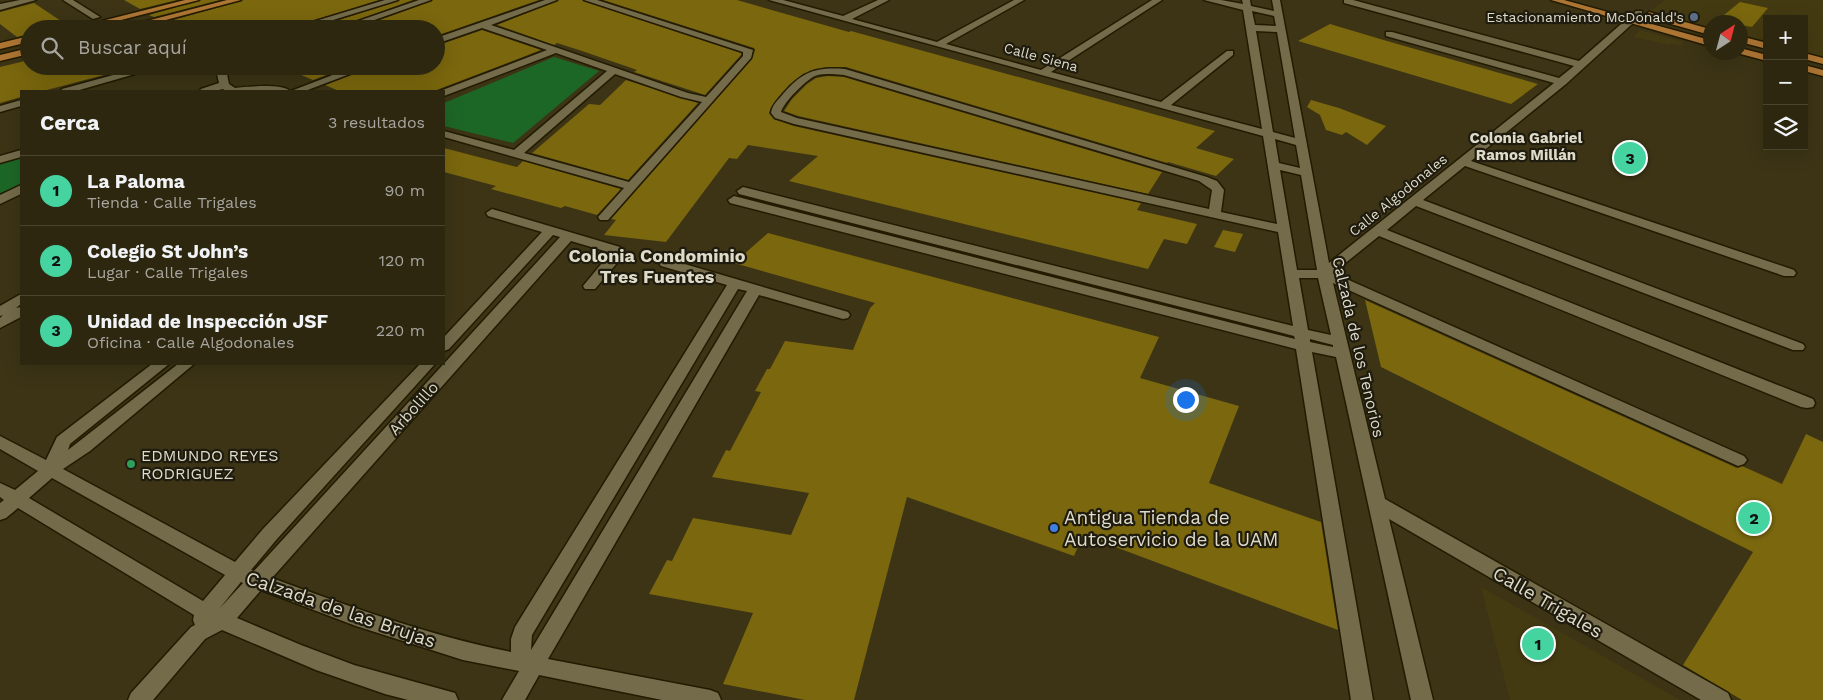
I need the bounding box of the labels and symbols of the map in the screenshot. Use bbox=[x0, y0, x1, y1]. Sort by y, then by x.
place label: Estacionamiento McDonald's bbox=[1486, 9, 1684, 25]
marker: Estacionamiento McDonald's bbox=[1688, 11, 1700, 23]
north arrow bbox=[1703, 15, 1748, 60]
street label: Calle Siena bbox=[1002, 39, 1080, 75]
district label: Colonia Gabriel Ramos Millán bbox=[1470, 129, 1583, 164]
pin: 3 bbox=[1614, 139, 1646, 177]
street label: Calle Algodonales bbox=[1346, 151, 1450, 239]
district label: Colonia Condominio Tres Fuentes bbox=[568, 245, 746, 287]
street label: Calzada de los Tenorios bbox=[1328, 255, 1389, 439]
street label: Arbolillo bbox=[384, 378, 442, 439]
your location bbox=[1173, 387, 1199, 413]
place label: EDMUNDO REYES RODRIGUEZ bbox=[141, 446, 279, 483]
marker: EDMUNDO REYES RODRIGUEZ bbox=[125, 458, 137, 470]
pin: 2 bbox=[1738, 499, 1770, 537]
place label: Antigua Tienda de Autoservicio de la UAM bbox=[1064, 506, 1278, 551]
marker: Antigua Tienda de Autoservicio de la UAM bbox=[1048, 522, 1060, 534]
street label: Calle Trigales bbox=[1489, 562, 1607, 643]
street label: Calzada de las Brujas bbox=[243, 566, 439, 653]
pin: 1 bbox=[1522, 625, 1554, 663]

